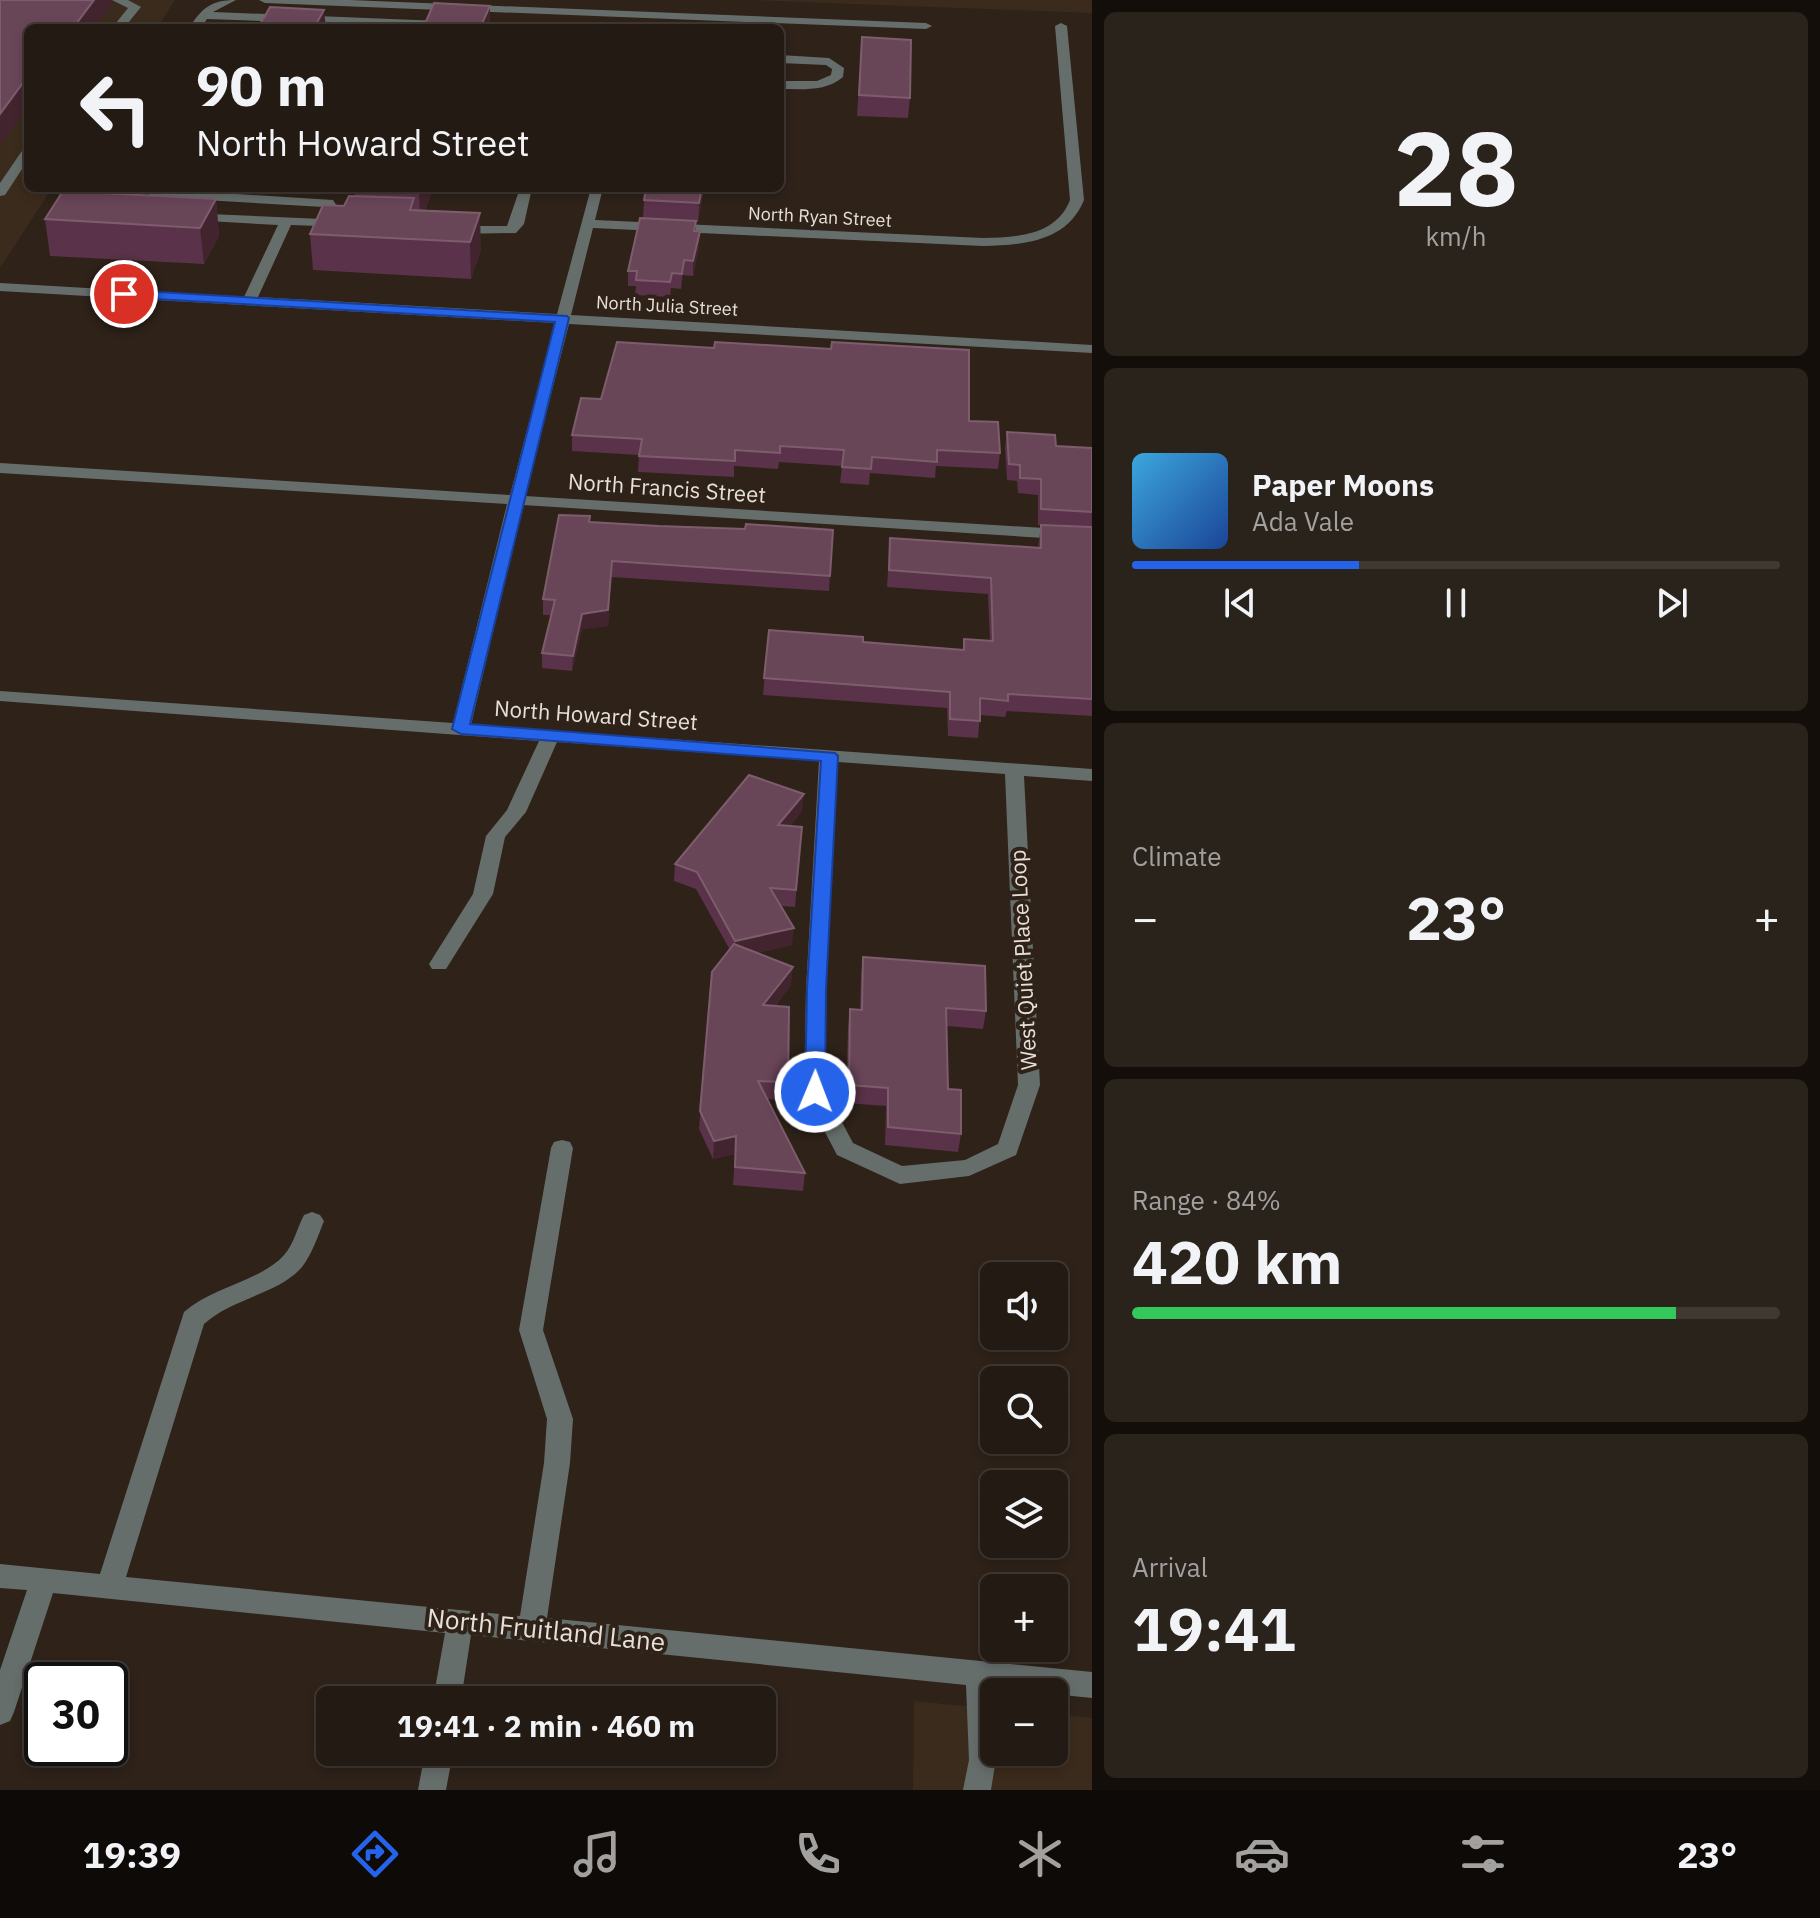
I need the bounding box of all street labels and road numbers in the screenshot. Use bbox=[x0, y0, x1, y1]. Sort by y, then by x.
street label: North Ryan Street bbox=[748, 201, 892, 232]
street label: North Julia Street bbox=[595, 290, 739, 321]
street label: North Francis Street bbox=[567, 466, 767, 509]
street label: North Howard Street bbox=[493, 693, 699, 736]
street label: West Quiet Place Loop bbox=[1002, 849, 1043, 1071]
street label: North Fruitland Lane bbox=[425, 1600, 667, 1658]

